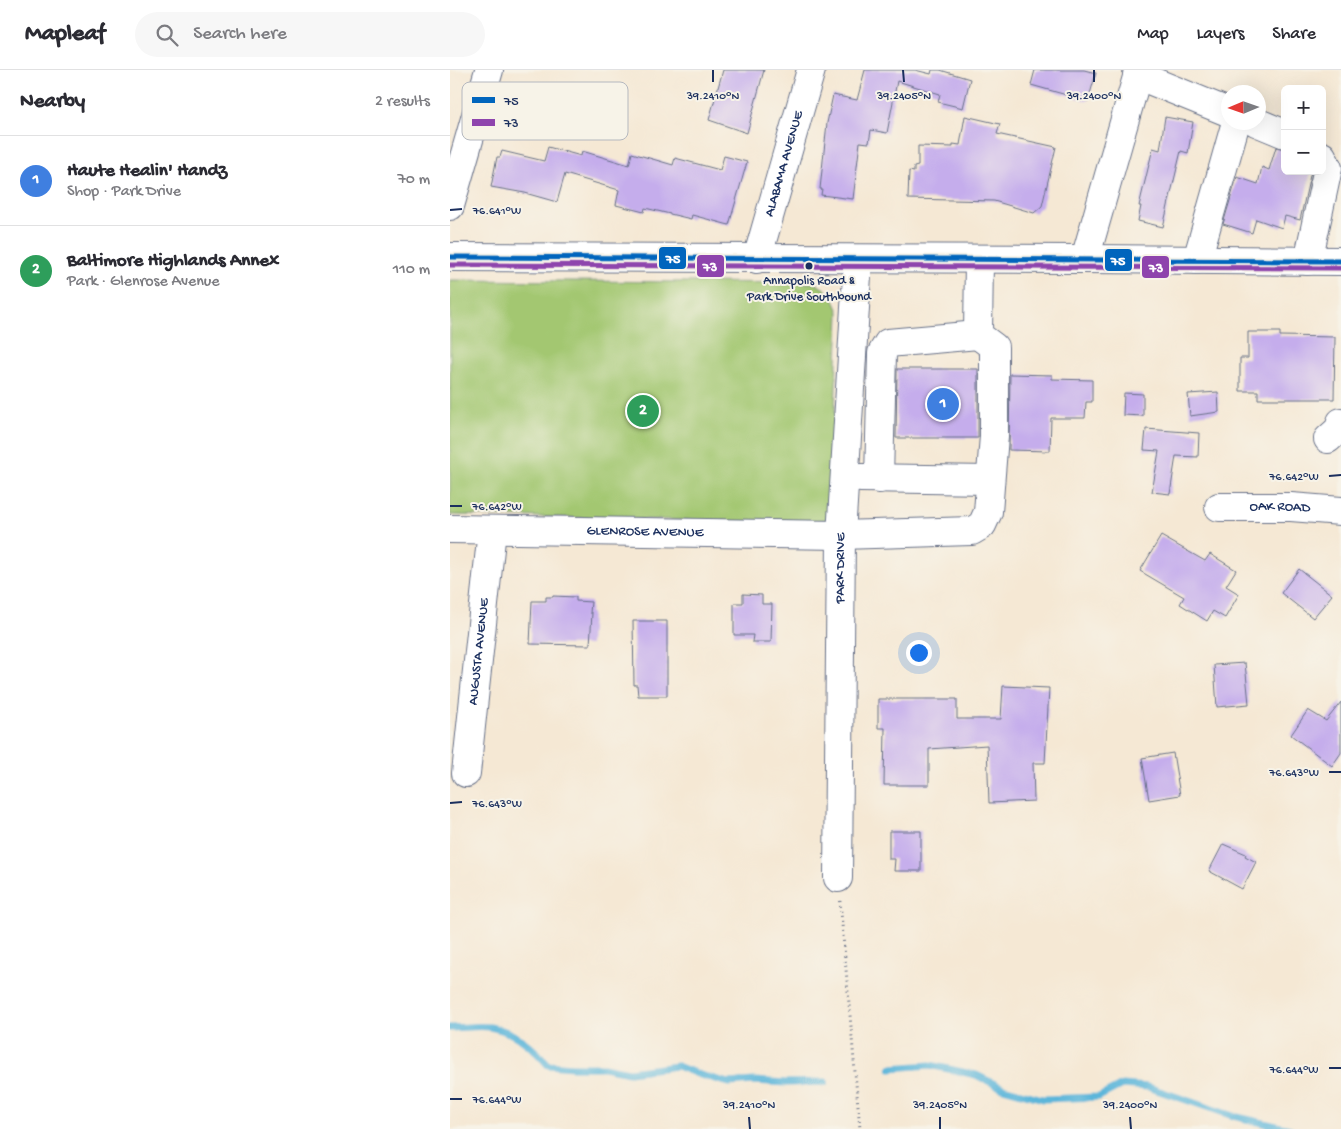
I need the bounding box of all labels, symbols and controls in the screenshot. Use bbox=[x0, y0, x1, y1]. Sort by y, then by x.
search box bbox=[135, 12, 485, 57]
text: Mapleaf bbox=[25, 20, 105, 49]
icon: search bbox=[153, 21, 181, 49]
text: Search here bbox=[193, 23, 287, 46]
text: Map bbox=[1137, 24, 1169, 45]
text: Layers bbox=[1197, 24, 1244, 45]
text: Share bbox=[1272, 24, 1316, 45]
legend bbox=[462, 82, 628, 140]
north arrow bbox=[1221, 85, 1266, 130]
map controls bbox=[1281, 85, 1326, 175]
button: + bbox=[1281, 85, 1326, 130]
text: Nearby bbox=[20, 90, 85, 115]
text: 39.2410°N bbox=[686, 90, 739, 104]
text: 39.2405°N bbox=[876, 90, 931, 104]
text: 39.2400°N bbox=[1066, 90, 1121, 104]
text: 2 results bbox=[375, 93, 430, 112]
text: 75 bbox=[503, 94, 519, 111]
street label: ALABAMA AVENUE bbox=[761, 108, 808, 219]
text: 73 bbox=[503, 116, 519, 133]
button: − bbox=[1281, 130, 1326, 175]
text: Haute Healin' Handz bbox=[67, 160, 227, 183]
text: 1 bbox=[33, 171, 39, 190]
text: 70 m bbox=[397, 171, 430, 190]
text: Shop · Park Drive bbox=[67, 183, 181, 202]
text: 76.641°W bbox=[472, 205, 521, 219]
line badge: 75 bbox=[658, 246, 687, 270]
line badge: 75 bbox=[1104, 248, 1133, 272]
text: Baltimore Highlands Annex bbox=[67, 250, 279, 273]
text: 75 bbox=[665, 252, 681, 269]
line badge: 73 bbox=[696, 254, 725, 278]
text: 75 bbox=[1110, 254, 1126, 271]
line badge: 73 bbox=[1141, 255, 1170, 279]
text: 73 bbox=[702, 260, 717, 277]
text: 2 bbox=[32, 261, 40, 280]
text: 110 m bbox=[393, 261, 430, 280]
marker: Annapolis Road & Park Drive Southbound bbox=[804, 261, 814, 271]
text: 73 bbox=[1148, 261, 1163, 278]
text: Park · Glenrose Avenue bbox=[67, 273, 220, 292]
place label: Annapolis Road & Park Drive Southbound bbox=[746, 274, 872, 305]
pin: 1 bbox=[927, 385, 959, 423]
pin: 2 bbox=[627, 392, 659, 430]
text: 76.642°W bbox=[1268, 471, 1319, 485]
street label: OAK ROAD bbox=[1250, 499, 1312, 517]
text: 76.642°W bbox=[471, 501, 522, 515]
street label: GLENROSE AVENUE bbox=[586, 523, 705, 541]
street label: PARK DRIVE bbox=[832, 531, 850, 604]
street label: AUGUSTA AVENUE bbox=[465, 596, 493, 706]
your location bbox=[906, 640, 932, 666]
text: 76.643°W bbox=[1268, 767, 1319, 781]
text: 76.643°W bbox=[471, 798, 522, 812]
text: 76.644°W bbox=[1268, 1064, 1319, 1078]
text: 76.644°W bbox=[471, 1094, 522, 1108]
text: 39.2410°N bbox=[722, 1099, 775, 1113]
text: 39.2405°N bbox=[912, 1099, 967, 1113]
text: 39.2400°N bbox=[1102, 1099, 1157, 1113]

